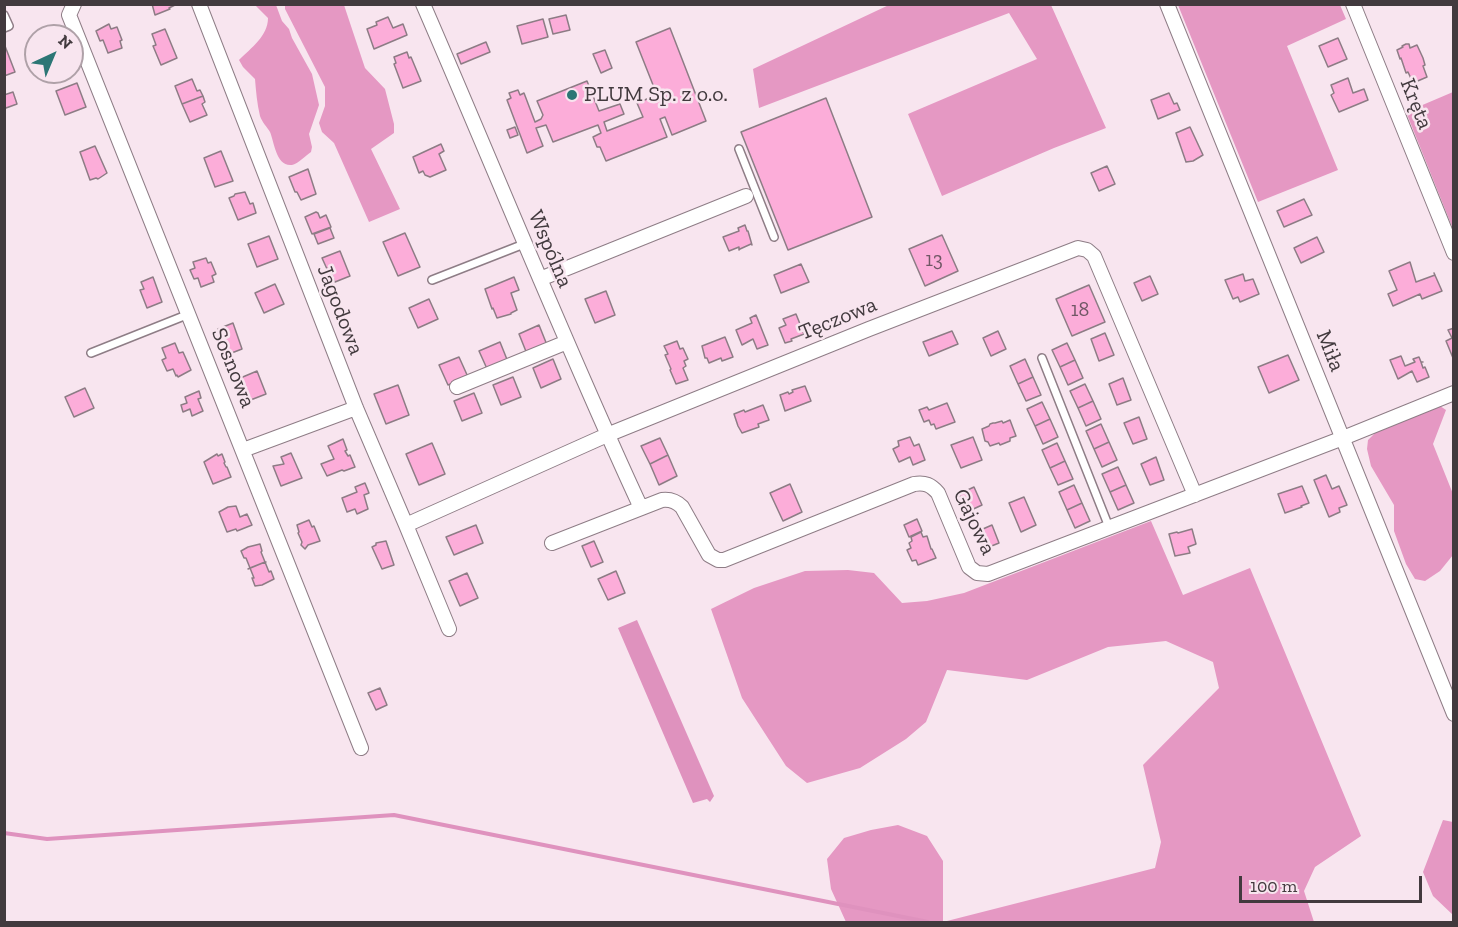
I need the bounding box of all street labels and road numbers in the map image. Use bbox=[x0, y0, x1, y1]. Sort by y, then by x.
street label: Kręta bbox=[1394, 75, 1438, 133]
street label: Wspólna bbox=[522, 206, 578, 292]
street label: Jagodowa bbox=[311, 261, 369, 359]
street label: Tęczowa bbox=[795, 291, 881, 347]
street label: Sosnowa bbox=[205, 324, 261, 412]
street label: Miła bbox=[1310, 326, 1350, 376]
street label: Gajowa bbox=[947, 485, 1001, 559]

